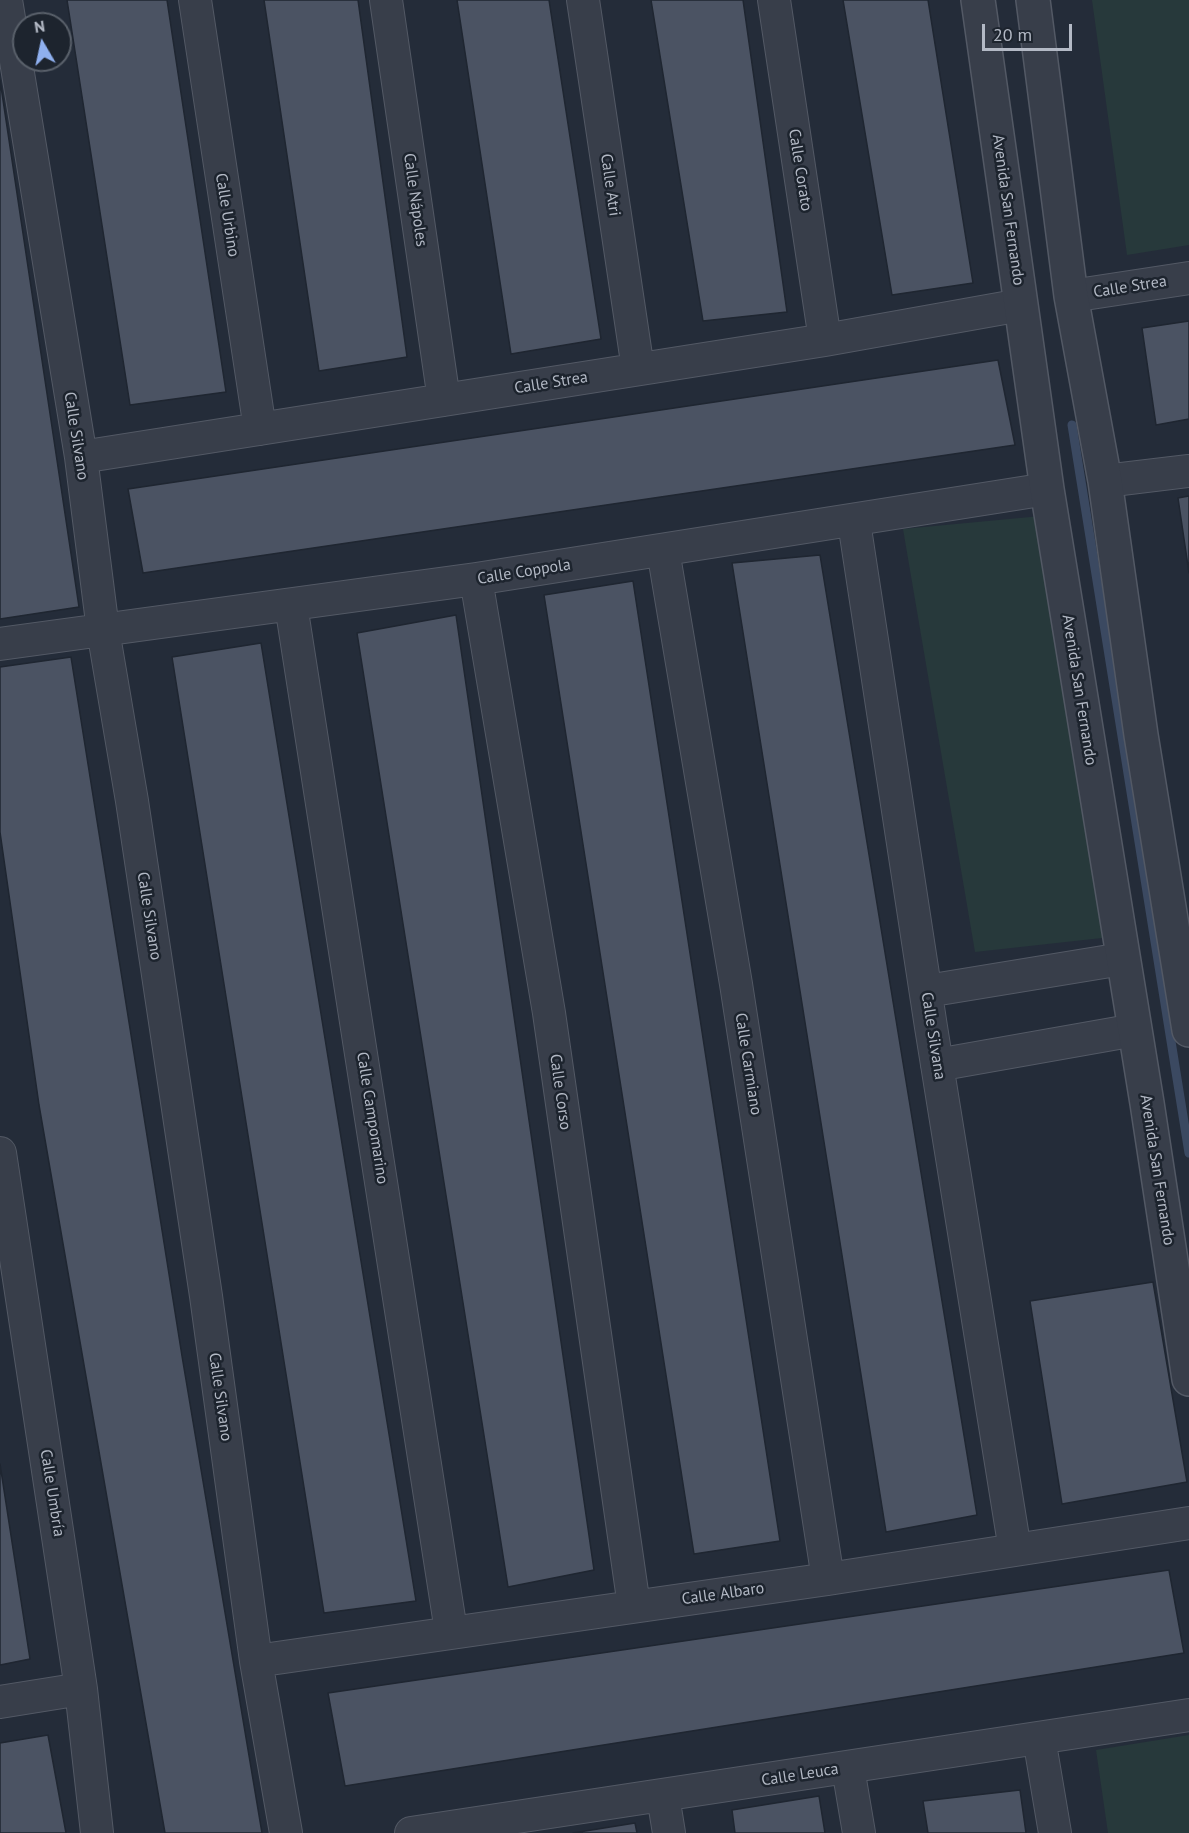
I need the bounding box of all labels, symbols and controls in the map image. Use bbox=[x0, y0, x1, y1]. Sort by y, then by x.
north arrow bbox=[12, 12, 72, 72]
scale bar bbox=[985, 12, 1075, 50]
text: N bbox=[33, 15, 46, 37]
text: 20 m bbox=[993, 23, 1032, 46]
street label: Calle Corato bbox=[784, 128, 816, 212]
street label: Avenida San Fernando bbox=[988, 133, 1028, 287]
street label: Calle Nápoles bbox=[399, 152, 431, 248]
street label: Calle Atri bbox=[596, 153, 624, 217]
street label: Calle Urbino bbox=[211, 172, 243, 258]
street label: Calle Strea bbox=[1092, 272, 1168, 302]
street label: Calle Strea bbox=[513, 368, 589, 398]
street label: Calle Silvano bbox=[60, 391, 92, 481]
street label: Calle Coppola bbox=[476, 555, 572, 589]
street label: Avenida San Fernando bbox=[1058, 613, 1100, 767]
street label: Calle Silvano bbox=[133, 871, 165, 961]
street label: Calle Silvana bbox=[917, 991, 949, 1081]
street label: Calle Carmiano bbox=[730, 1011, 766, 1117]
street label: Calle Campomarino bbox=[352, 1051, 392, 1185]
street label: Calle Corso bbox=[545, 1053, 575, 1131]
street label: Avenida San Fernando bbox=[1136, 1093, 1178, 1247]
street label: Calle Silvano bbox=[204, 1352, 236, 1442]
street label: Calle Umbría bbox=[36, 1448, 68, 1538]
street label: Calle Albaro bbox=[680, 1579, 766, 1609]
street label: Calle Leuca bbox=[760, 1759, 840, 1791]

